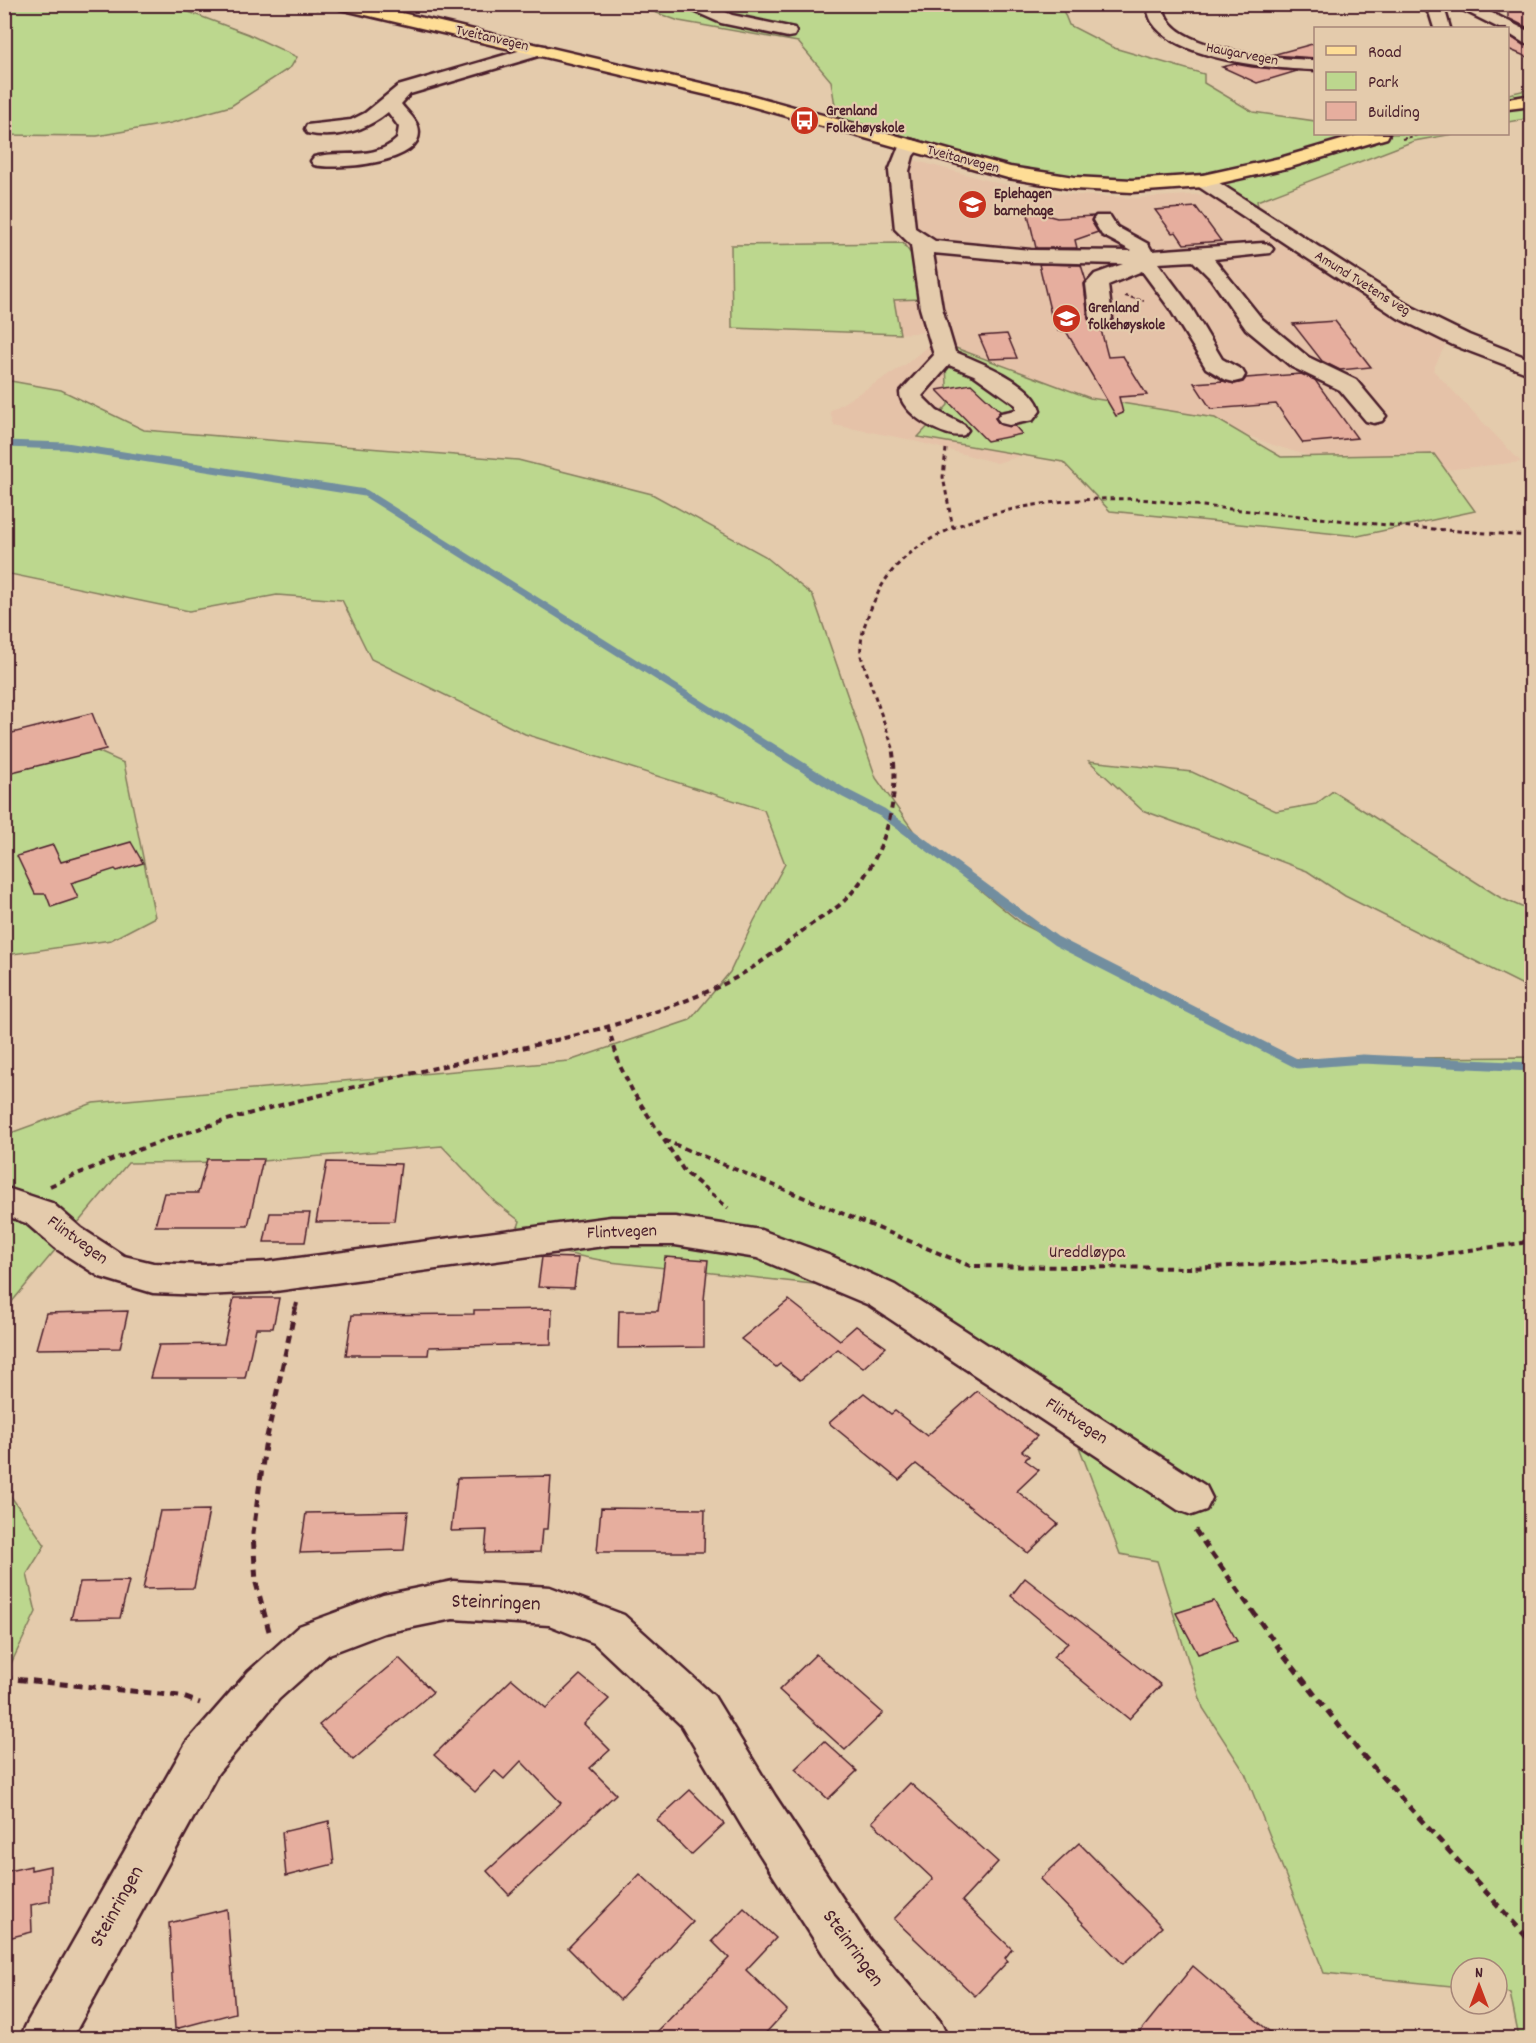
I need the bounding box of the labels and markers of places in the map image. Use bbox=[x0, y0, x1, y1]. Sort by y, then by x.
place label: Grenland Folkehøyskole bbox=[826, 101, 905, 140]
bus stop icon: Grenland Folkehøyskole bbox=[789, 105, 821, 137]
place label: Eplehagen barnehage bbox=[994, 184, 1054, 223]
school or university icon: Eplehagen barnehage bbox=[957, 188, 989, 220]
place label: Grenland folkehøyskole bbox=[1087, 298, 1166, 337]
school or university icon: Grenland folkehøyskole bbox=[1051, 302, 1083, 334]

